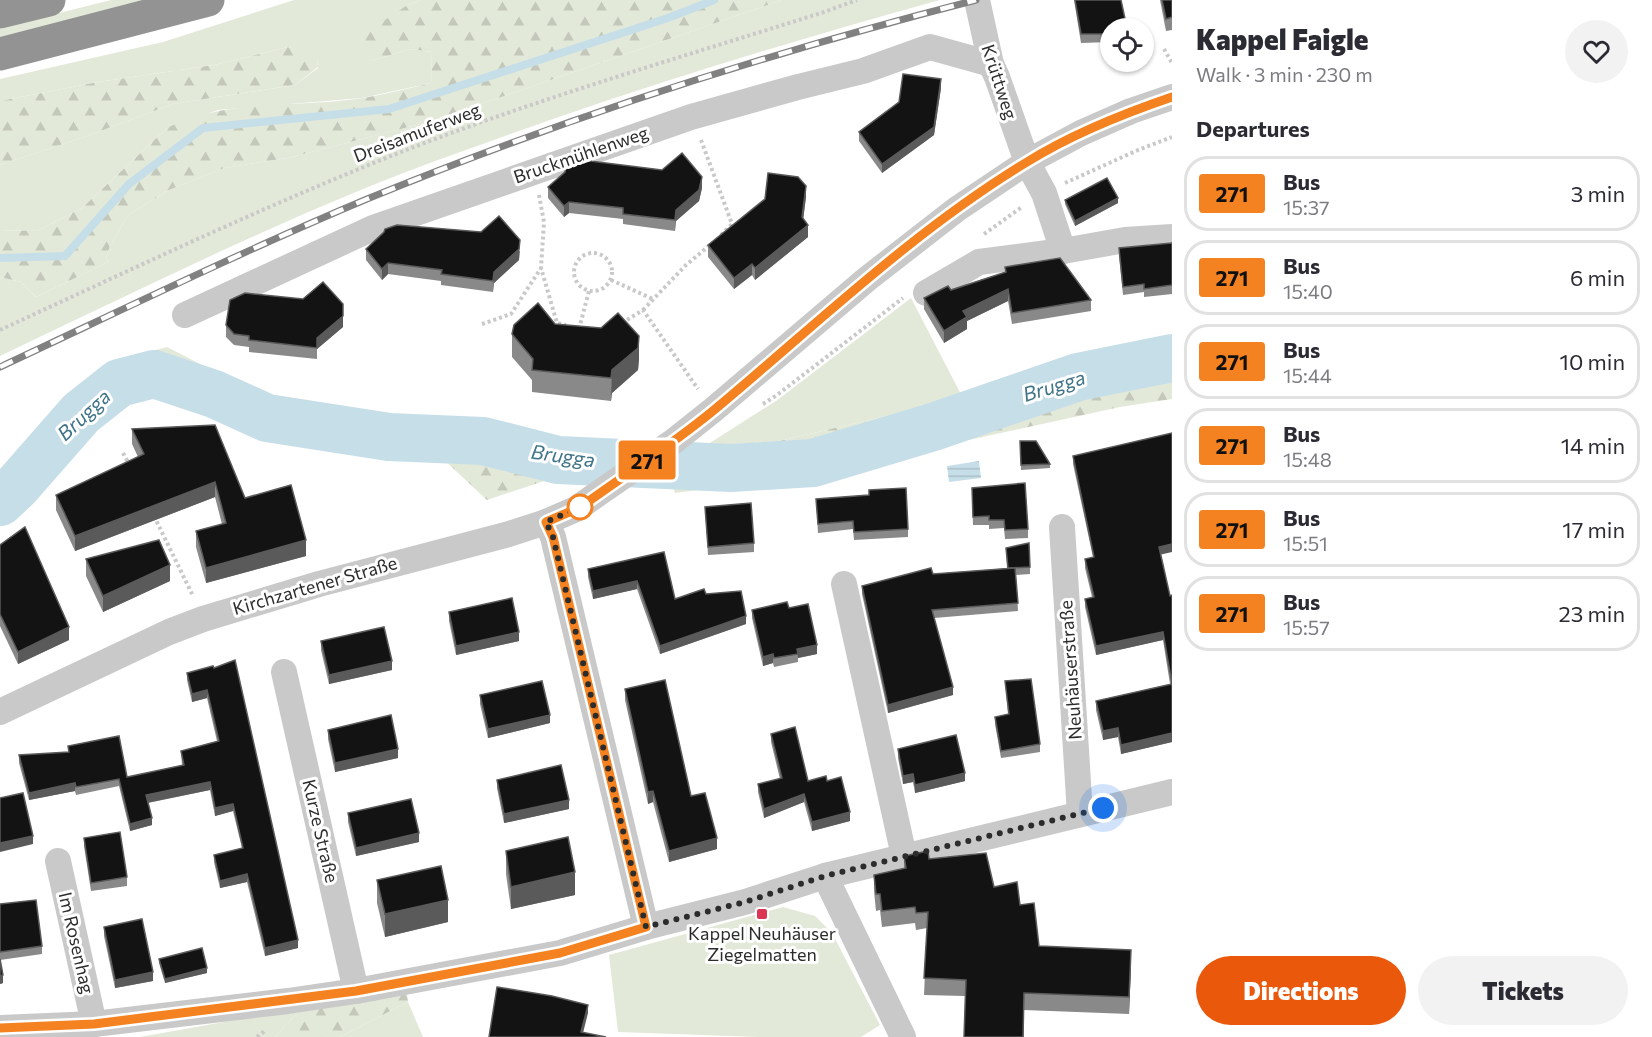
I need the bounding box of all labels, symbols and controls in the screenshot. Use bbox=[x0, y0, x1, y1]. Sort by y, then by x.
map controls bbox=[1100, 18, 1154, 72]
button: locate bbox=[1100, 18, 1154, 72]
button: heart bbox=[1565, 20, 1628, 83]
text: Kappel Faigle bbox=[1196, 22, 1369, 56]
street label: Krüttweg bbox=[978, 41, 1022, 122]
text: Walk · 3 min · 230 m bbox=[1196, 62, 1373, 86]
street label: Dreisamuferweg bbox=[350, 98, 484, 166]
text: Departures bbox=[1196, 115, 1310, 142]
street label: Bruckmühlenweg bbox=[510, 121, 651, 187]
text: Bus bbox=[1283, 168, 1320, 195]
text: 3 min bbox=[1571, 180, 1625, 207]
text: 271 bbox=[1216, 181, 1248, 206]
text: 15:37 bbox=[1283, 195, 1330, 219]
text: Bus bbox=[1283, 252, 1320, 279]
text: 6 min bbox=[1570, 264, 1625, 291]
text: 271 bbox=[1216, 265, 1248, 290]
text: 15:40 bbox=[1283, 279, 1333, 303]
text: Bus bbox=[1283, 336, 1320, 363]
text: 10 min bbox=[1560, 348, 1625, 375]
text: 271 bbox=[1216, 349, 1248, 374]
text: 15:44 bbox=[1283, 363, 1332, 387]
water label: Brugga bbox=[1020, 364, 1088, 406]
water label: Brugga bbox=[52, 384, 115, 445]
text: Bus bbox=[1283, 420, 1320, 447]
text: 14 min bbox=[1561, 432, 1625, 459]
text: 271 bbox=[1216, 433, 1248, 458]
water label: Brugga bbox=[530, 439, 597, 471]
line badge: 271 bbox=[612, 440, 682, 480]
text: 15:48 bbox=[1283, 447, 1332, 471]
text: 271 bbox=[631, 448, 663, 473]
unlabelled marker bbox=[567, 494, 593, 520]
text: Bus bbox=[1283, 504, 1320, 531]
text: 17 min bbox=[1562, 516, 1625, 543]
text: 271 bbox=[1216, 517, 1248, 542]
text: 15:51 bbox=[1283, 531, 1328, 555]
street label: Kirchzartener Straße bbox=[230, 551, 400, 619]
text: Bus bbox=[1283, 588, 1320, 615]
street label: Neuhäuserstraße bbox=[1054, 600, 1086, 741]
text: 23 min bbox=[1559, 600, 1625, 627]
text: 271 bbox=[1216, 601, 1248, 626]
text: 15:57 bbox=[1283, 615, 1330, 639]
street label: Kurze Straße bbox=[298, 777, 344, 885]
your location bbox=[1088, 793, 1118, 823]
street label: Im Rosenhag bbox=[55, 890, 99, 996]
marker: Kappel Neuhäuser Ziegelmatten bbox=[755, 907, 769, 921]
place label: Kappel Neuhäuser Ziegelmatten bbox=[688, 922, 836, 965]
button: Directions bbox=[1196, 956, 1406, 1025]
button: Tickets bbox=[1418, 956, 1628, 1025]

